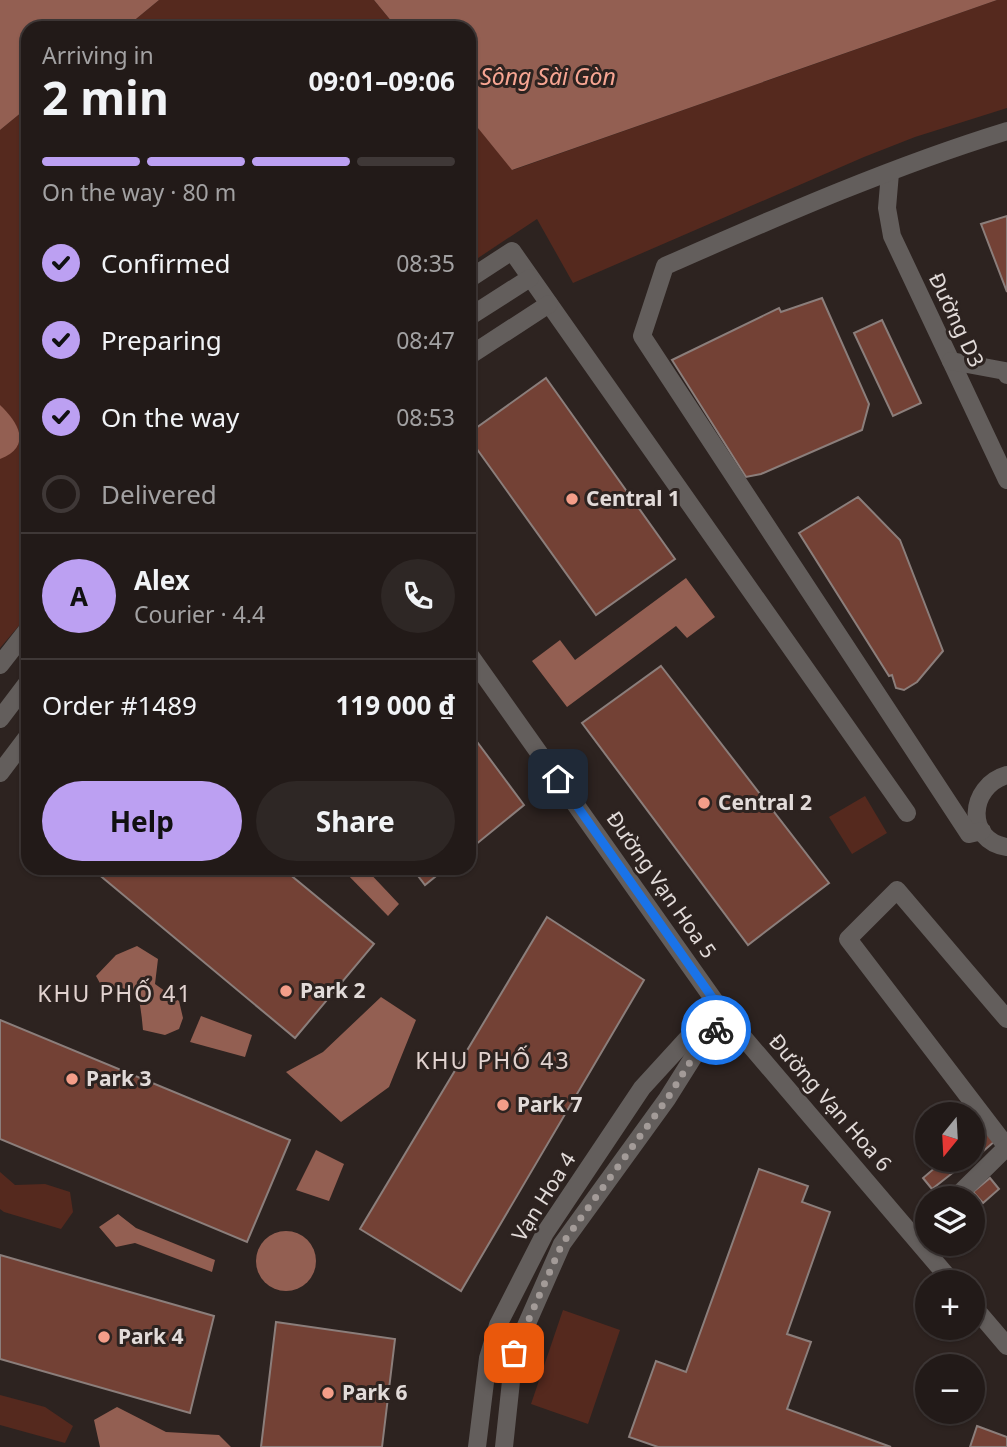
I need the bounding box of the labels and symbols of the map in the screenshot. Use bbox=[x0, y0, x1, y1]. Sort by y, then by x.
water label: Sông Sài Gòn bbox=[480, 60, 616, 92]
street label: Đường D3 bbox=[923, 268, 991, 371]
place label: Central 1 bbox=[586, 484, 680, 512]
marker: Central 1 bbox=[564, 491, 580, 507]
pin bbox=[528, 749, 588, 809]
place label: Central 2 bbox=[718, 788, 812, 816]
marker: Central 2 bbox=[696, 795, 712, 811]
street label: Đường Vạn Hoa 5 bbox=[601, 805, 723, 964]
place label: Park 2 bbox=[300, 976, 366, 1004]
district label: KHU PHỐ 41 bbox=[37, 977, 193, 1009]
marker: Park 2 bbox=[278, 983, 294, 999]
courier bbox=[681, 995, 751, 1065]
street label: Đường Vạn Hoa 6 bbox=[763, 1028, 898, 1177]
district label: KHU PHỐ 43 bbox=[415, 1044, 571, 1076]
place label: Park 3 bbox=[86, 1064, 152, 1092]
marker: Park 3 bbox=[64, 1071, 80, 1087]
place label: Park 7 bbox=[517, 1090, 583, 1118]
marker: Park 7 bbox=[495, 1097, 511, 1113]
north arrow bbox=[915, 1102, 985, 1172]
street label: Vạn Hoa 4 bbox=[505, 1147, 581, 1246]
place label: Park 4 bbox=[118, 1322, 184, 1350]
pin bbox=[484, 1323, 544, 1383]
marker: Park 4 bbox=[96, 1329, 112, 1345]
place label: Park 6 bbox=[342, 1378, 408, 1406]
marker: Park 6 bbox=[320, 1385, 336, 1401]

